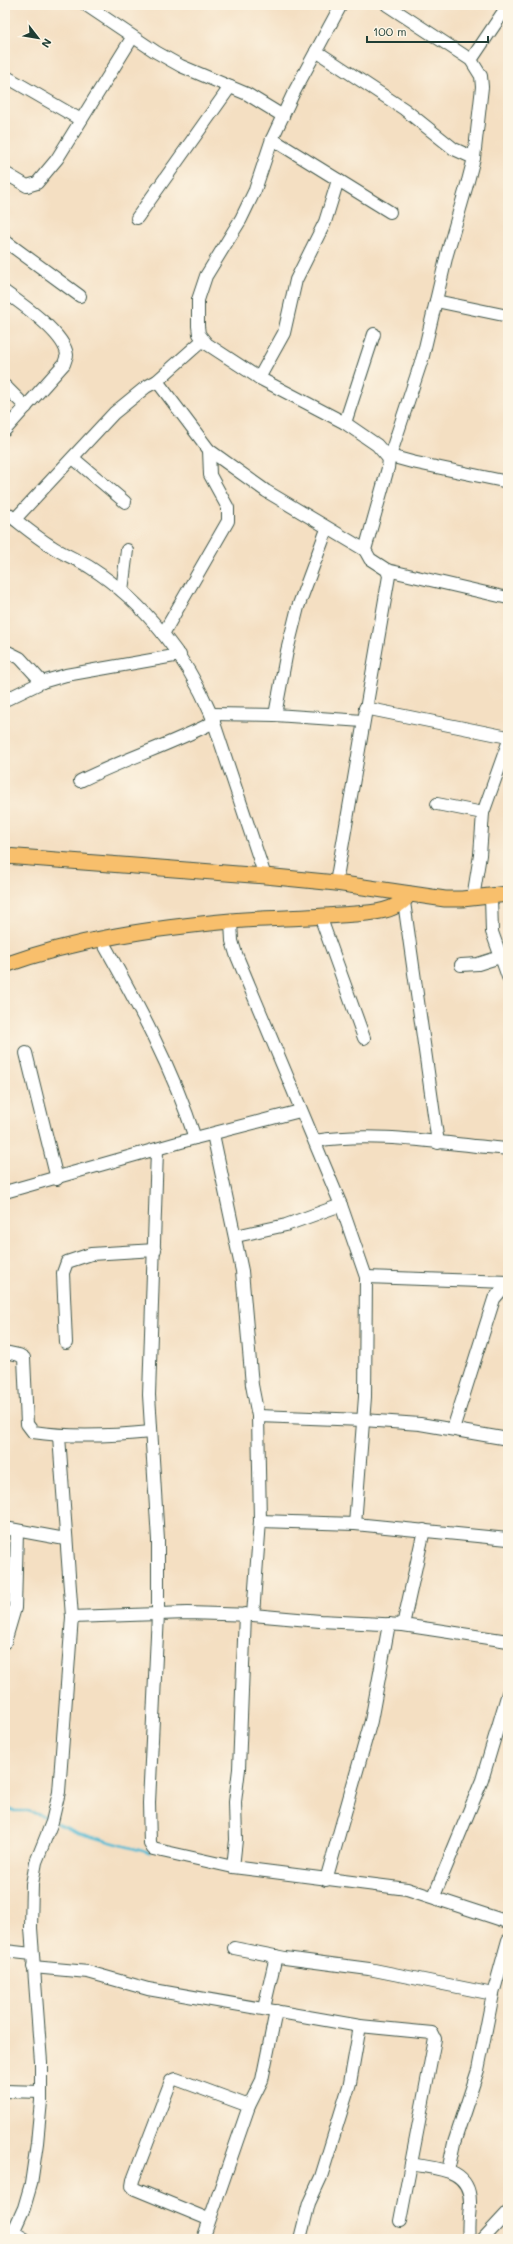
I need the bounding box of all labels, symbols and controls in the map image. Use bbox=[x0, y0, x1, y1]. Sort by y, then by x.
north arrow bbox=[18, 18, 58, 58]
scale bar bbox=[367, 18, 488, 44]
text: 100 m bbox=[373, 23, 407, 39]
text: N bbox=[38, 36, 56, 51]

